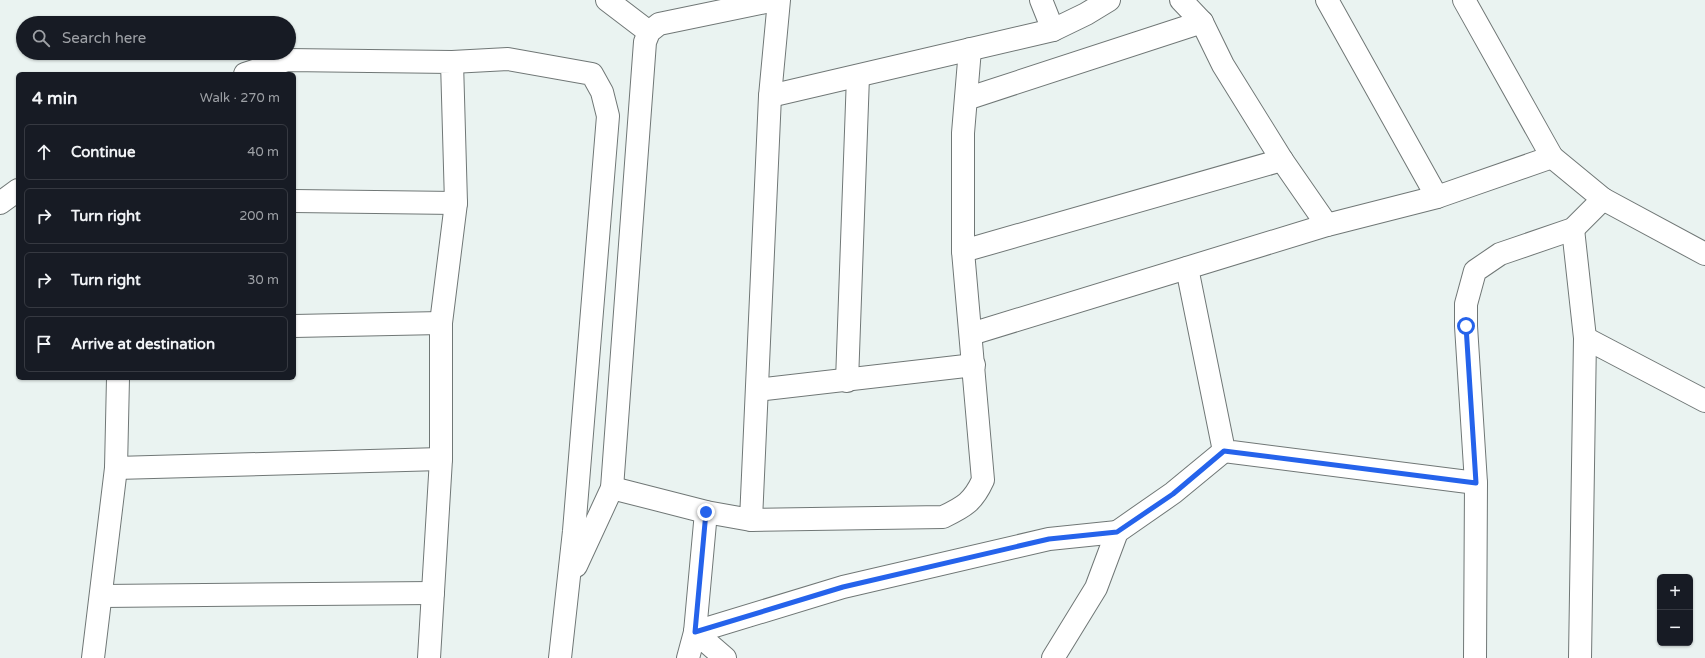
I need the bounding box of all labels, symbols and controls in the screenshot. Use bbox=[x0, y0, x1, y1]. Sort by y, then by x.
search box bbox=[16, 16, 296, 60]
icon: search bbox=[30, 27, 52, 49]
text: Search here bbox=[62, 29, 146, 47]
text: 4 min bbox=[32, 88, 77, 109]
text: Walk · 270 m bbox=[200, 90, 280, 106]
icon: ahead bbox=[33, 141, 55, 163]
text: Continue bbox=[71, 143, 135, 161]
text: 40 m bbox=[247, 144, 279, 160]
icon: right bbox=[33, 205, 55, 227]
text: Turn right bbox=[71, 207, 141, 225]
text: 200 m bbox=[239, 208, 279, 224]
icon: right bbox=[33, 269, 55, 291]
text: Turn right bbox=[71, 271, 141, 289]
text: 30 m bbox=[247, 272, 279, 288]
route start bbox=[1457, 317, 1475, 335]
icon: arrive bbox=[33, 333, 55, 355]
text: Arrive at destination bbox=[71, 335, 215, 353]
route end bbox=[697, 503, 715, 521]
map controls bbox=[1657, 574, 1693, 646]
button: + bbox=[1657, 574, 1693, 610]
button: − bbox=[1657, 610, 1693, 646]

